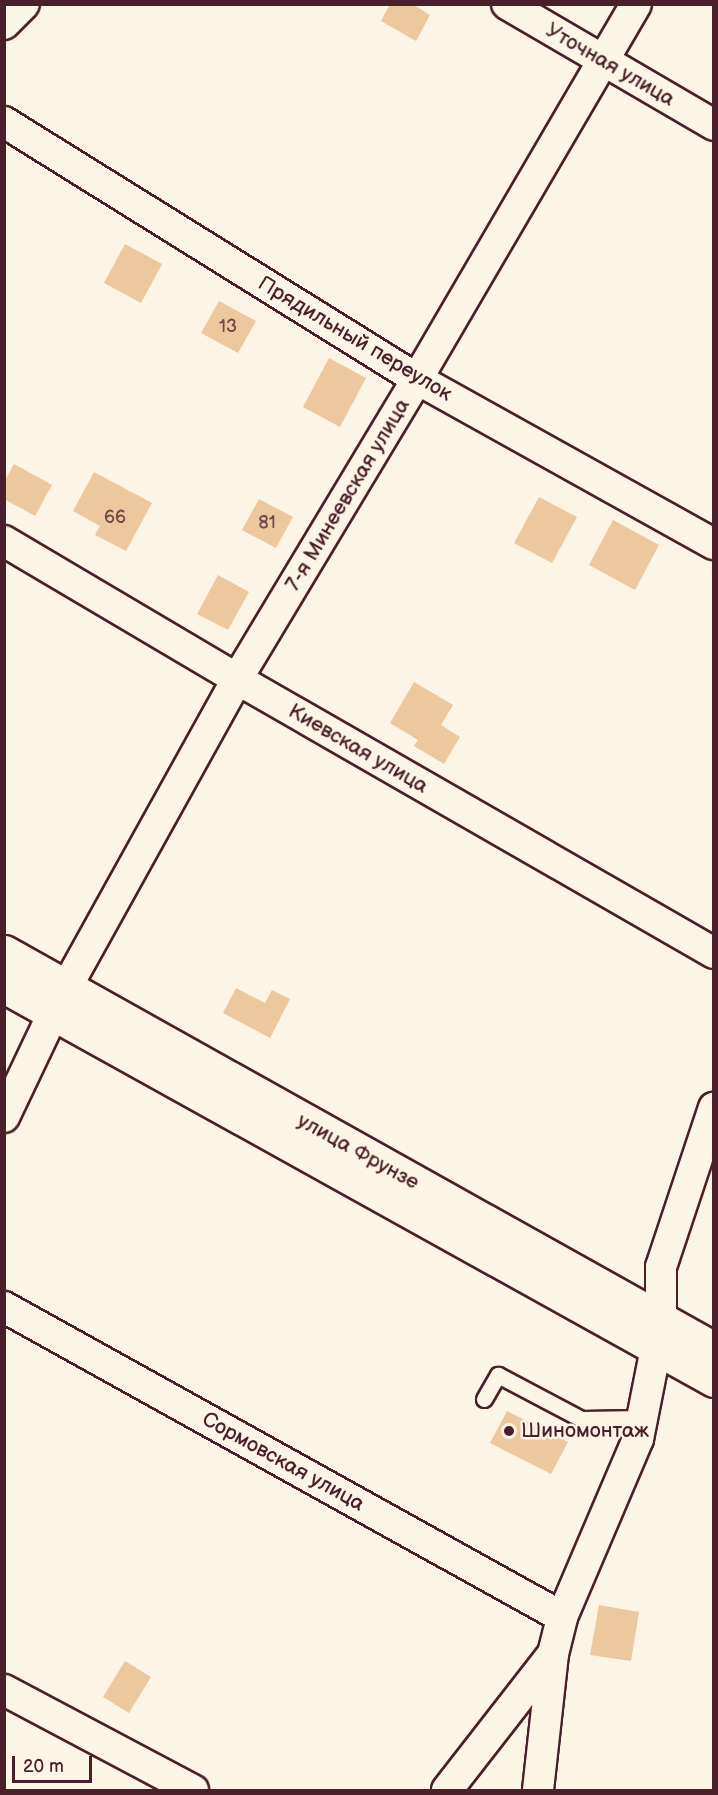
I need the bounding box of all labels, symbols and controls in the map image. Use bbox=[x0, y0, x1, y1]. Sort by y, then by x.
street label: Уточная улица bbox=[541, 18, 679, 112]
street label: Прядильный переулок bbox=[253, 271, 457, 407]
house number: 13 bbox=[219, 316, 237, 338]
street label: 7-я Минеевская улица bbox=[281, 394, 415, 596]
house number: 66 bbox=[104, 507, 126, 529]
house number: 81 bbox=[258, 512, 276, 534]
street label: Киевская улица bbox=[284, 699, 432, 799]
street label: улица Фрунзе bbox=[293, 1108, 423, 1196]
street label: Сормовская улица bbox=[197, 1407, 369, 1517]
place label: Шиномонтаж bbox=[521, 1418, 649, 1444]
marker: Шиномонтаж bbox=[502, 1424, 516, 1438]
scale bar bbox=[15, 1744, 94, 1782]
text: 20 m bbox=[23, 1756, 64, 1777]

